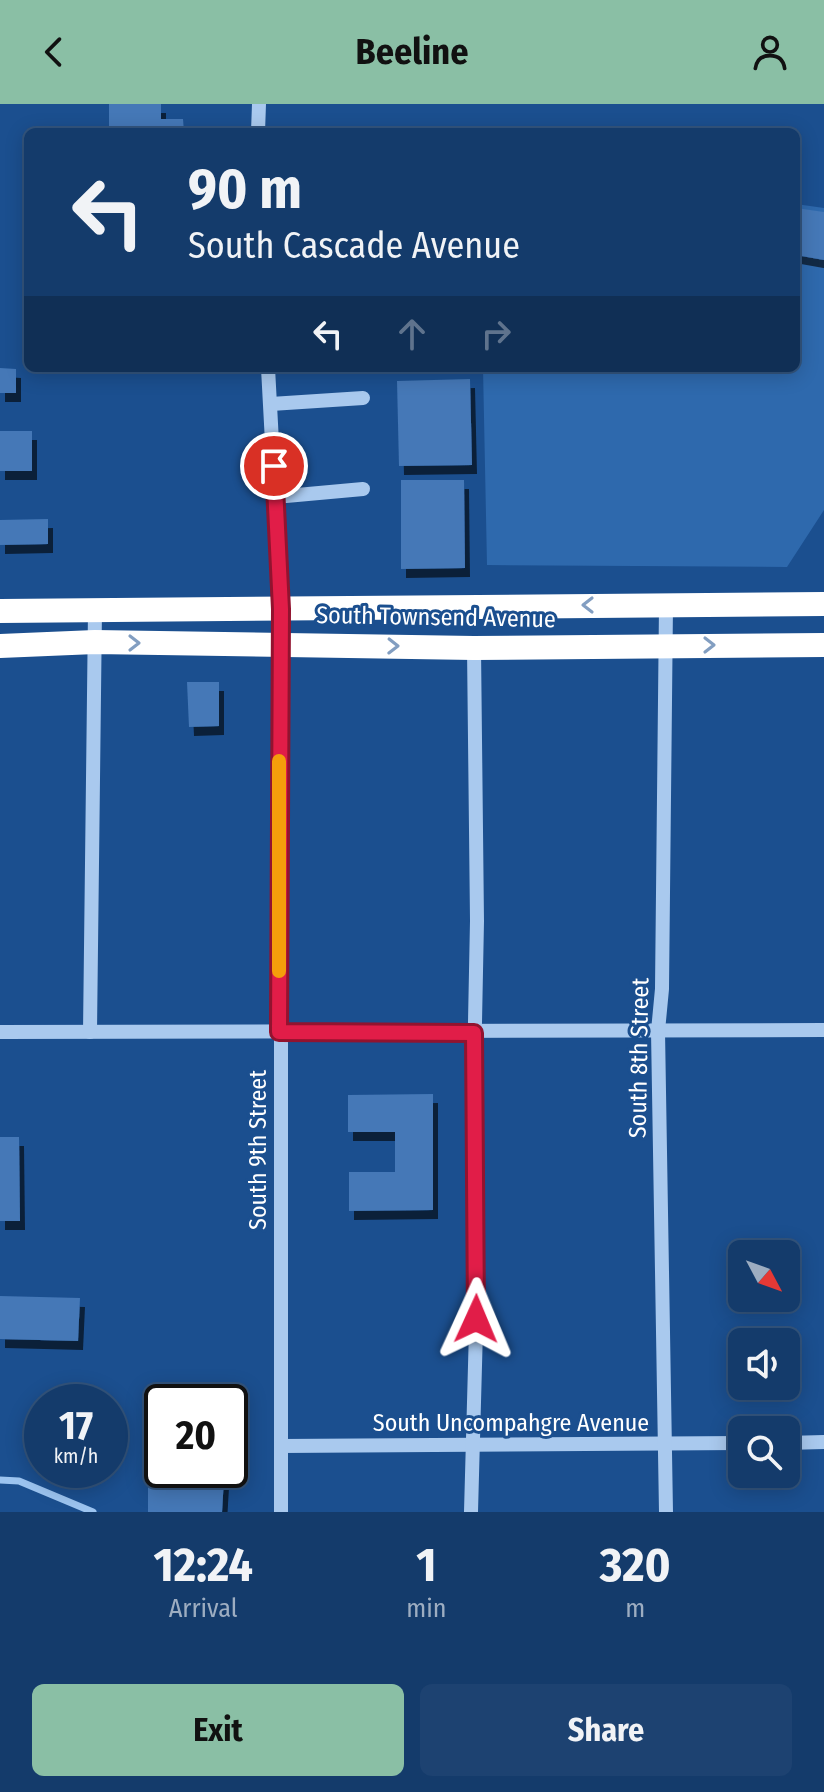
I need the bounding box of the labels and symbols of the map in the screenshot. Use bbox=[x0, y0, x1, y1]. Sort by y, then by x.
pin bbox=[240, 432, 308, 500]
one-way arrow bbox=[581, 596, 594, 614]
street label: South Townsend Avenue bbox=[316, 601, 556, 633]
one-way arrow bbox=[128, 634, 141, 652]
one-way arrow bbox=[703, 636, 716, 654]
one-way arrow bbox=[387, 637, 400, 655]
street label: South 8th Street bbox=[624, 977, 654, 1138]
street label: South 9th Street bbox=[244, 1070, 272, 1230]
north arrow bbox=[728, 1240, 800, 1312]
position arrow bbox=[434, 1277, 518, 1361]
speed limit sign: 20 bbox=[144, 1384, 248, 1488]
street label: South Uncompahgre Avenue bbox=[373, 1409, 649, 1437]

